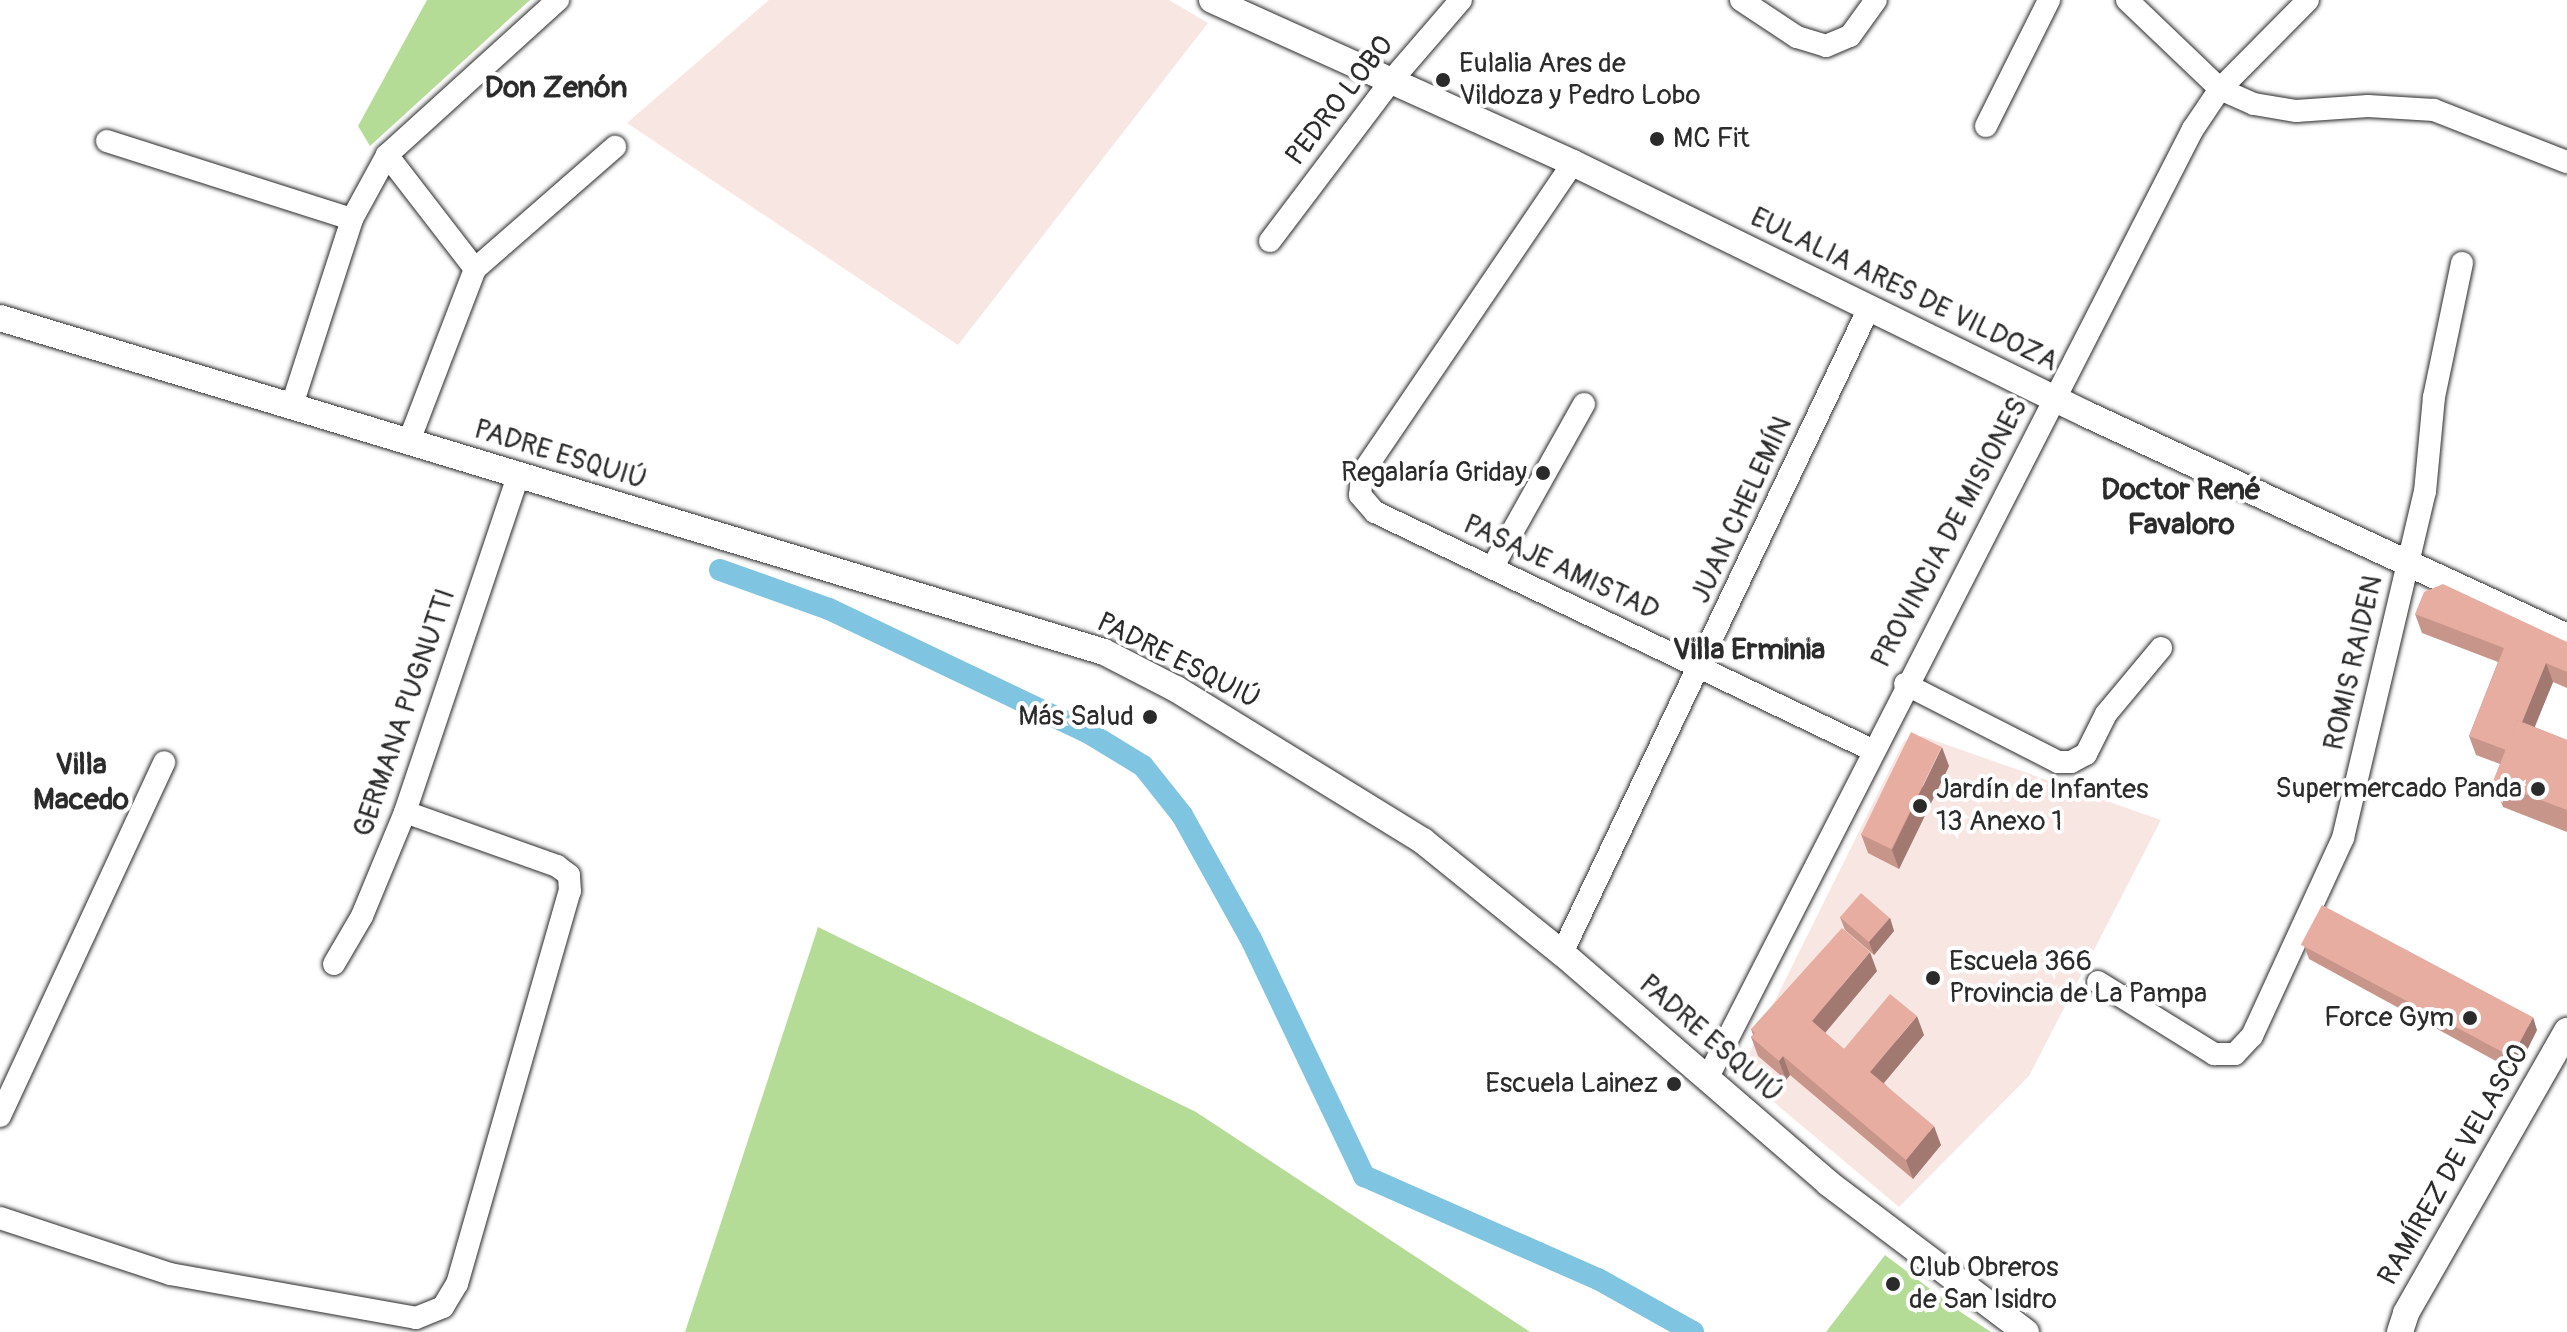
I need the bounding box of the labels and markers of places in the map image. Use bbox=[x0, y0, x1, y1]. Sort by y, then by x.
place label: Eulalia Ares de Vildoza y Pedro Lobo bbox=[1459, 47, 1700, 113]
marker: Eulalia Ares de Vildoza y Pedro Lobo bbox=[1434, 71, 1452, 89]
place label: MC Fit bbox=[1673, 122, 1750, 156]
marker: MC Fit bbox=[1648, 130, 1666, 148]
place label: Regalaría Griday bbox=[1341, 456, 1527, 490]
marker: Regalaría Griday bbox=[1534, 464, 1552, 482]
place label: Más Salud bbox=[1018, 700, 1134, 734]
marker: Más Salud bbox=[1141, 708, 1159, 726]
place label: Supermercado Panda bbox=[2275, 772, 2522, 806]
place label: Jardín de Infantes 13 Anexo 1 bbox=[1936, 773, 2149, 839]
marker: Supermercado Panda bbox=[2529, 780, 2547, 798]
marker: Jardín de Infantes 13 Anexo 1 bbox=[1911, 797, 1929, 815]
place label: Escuela 366 Provincia de La Pampa bbox=[1949, 945, 2207, 1011]
marker: Escuela 366 Provincia de La Pampa bbox=[1924, 969, 1942, 987]
place label: Force Gym bbox=[2324, 1001, 2454, 1035]
marker: Force Gym bbox=[2461, 1009, 2479, 1027]
place label: Escuela Lainez bbox=[1485, 1067, 1658, 1101]
marker: Escuela Lainez bbox=[1665, 1075, 1683, 1093]
place label: Club Obreros de San Isidro bbox=[1909, 1251, 2059, 1317]
marker: Club Obreros de San Isidro bbox=[1884, 1275, 1902, 1293]

